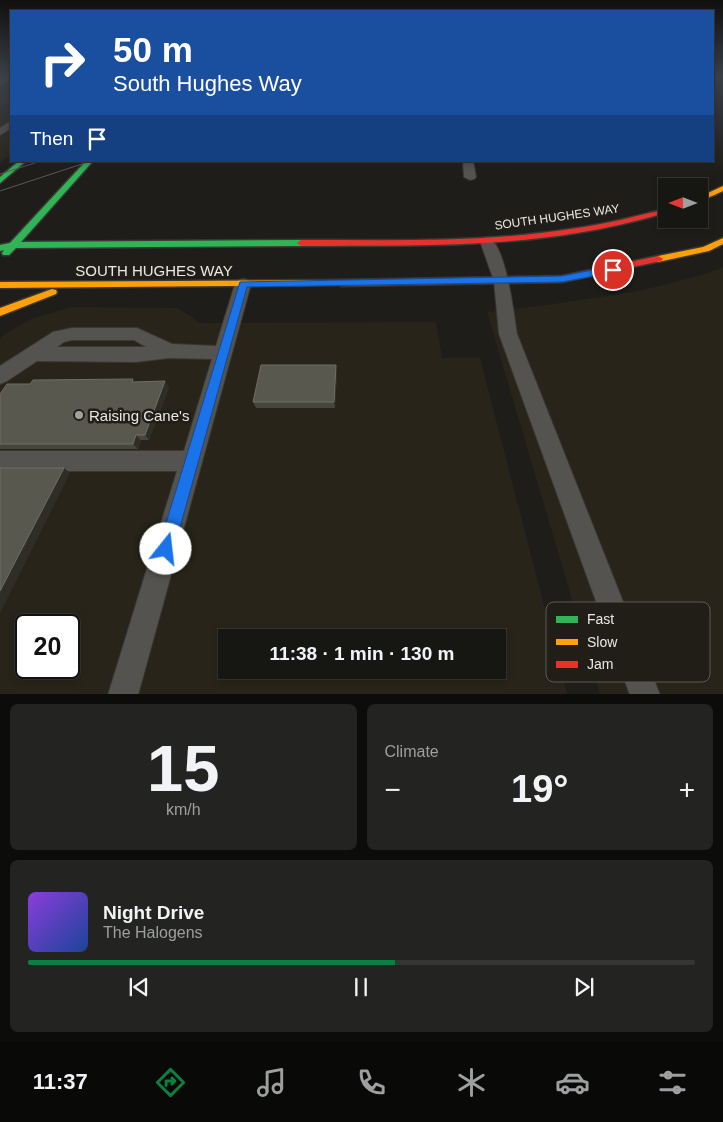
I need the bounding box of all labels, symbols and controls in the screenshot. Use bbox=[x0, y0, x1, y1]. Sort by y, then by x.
icon: right bbox=[30, 30, 95, 95]
text: 50 m bbox=[113, 30, 193, 69]
text: South Hughes Way bbox=[113, 71, 302, 96]
icon: arrive bbox=[83, 125, 111, 153]
text: Then bbox=[30, 128, 73, 149]
north arrow bbox=[658, 178, 708, 228]
map controls bbox=[658, 178, 708, 228]
street label: SOUTH HUGHES WAY bbox=[494, 201, 620, 233]
pin bbox=[592, 249, 634, 291]
icon: arrive bbox=[599, 256, 627, 284]
street label: SOUTH HUGHES WAY bbox=[75, 262, 233, 279]
place label: Raising Cane's bbox=[89, 407, 189, 424]
marker: Raising Cane's bbox=[73, 409, 85, 421]
position arrow bbox=[139, 522, 191, 574]
legend bbox=[546, 602, 710, 682]
text: Fast bbox=[587, 611, 614, 627]
speed limit sign: 20 bbox=[15, 614, 80, 679]
text: Slow bbox=[587, 634, 618, 650]
text: 11:38 · 1 min · 130 m bbox=[270, 643, 454, 664]
text: Jam bbox=[587, 656, 613, 672]
text: 15 bbox=[147, 732, 219, 805]
text: Climate bbox=[385, 743, 439, 760]
text: 19° bbox=[511, 768, 568, 810]
text: − bbox=[385, 774, 401, 805]
text: + bbox=[679, 774, 695, 805]
text: km/h bbox=[166, 801, 201, 818]
text: Night Drive bbox=[103, 902, 204, 923]
text: The Halogens bbox=[103, 924, 203, 941]
icon: previous bbox=[125, 973, 153, 1001]
icon: pause bbox=[347, 973, 375, 1001]
icon: next bbox=[570, 973, 598, 1001]
icon: directions bbox=[153, 1065, 188, 1100]
icon: music bbox=[254, 1065, 289, 1100]
icon: phone bbox=[354, 1065, 389, 1100]
icon: climate bbox=[454, 1065, 489, 1100]
icon: car bbox=[555, 1065, 590, 1100]
icon: filters bbox=[655, 1065, 690, 1100]
text: 11:37 bbox=[33, 1069, 88, 1094]

